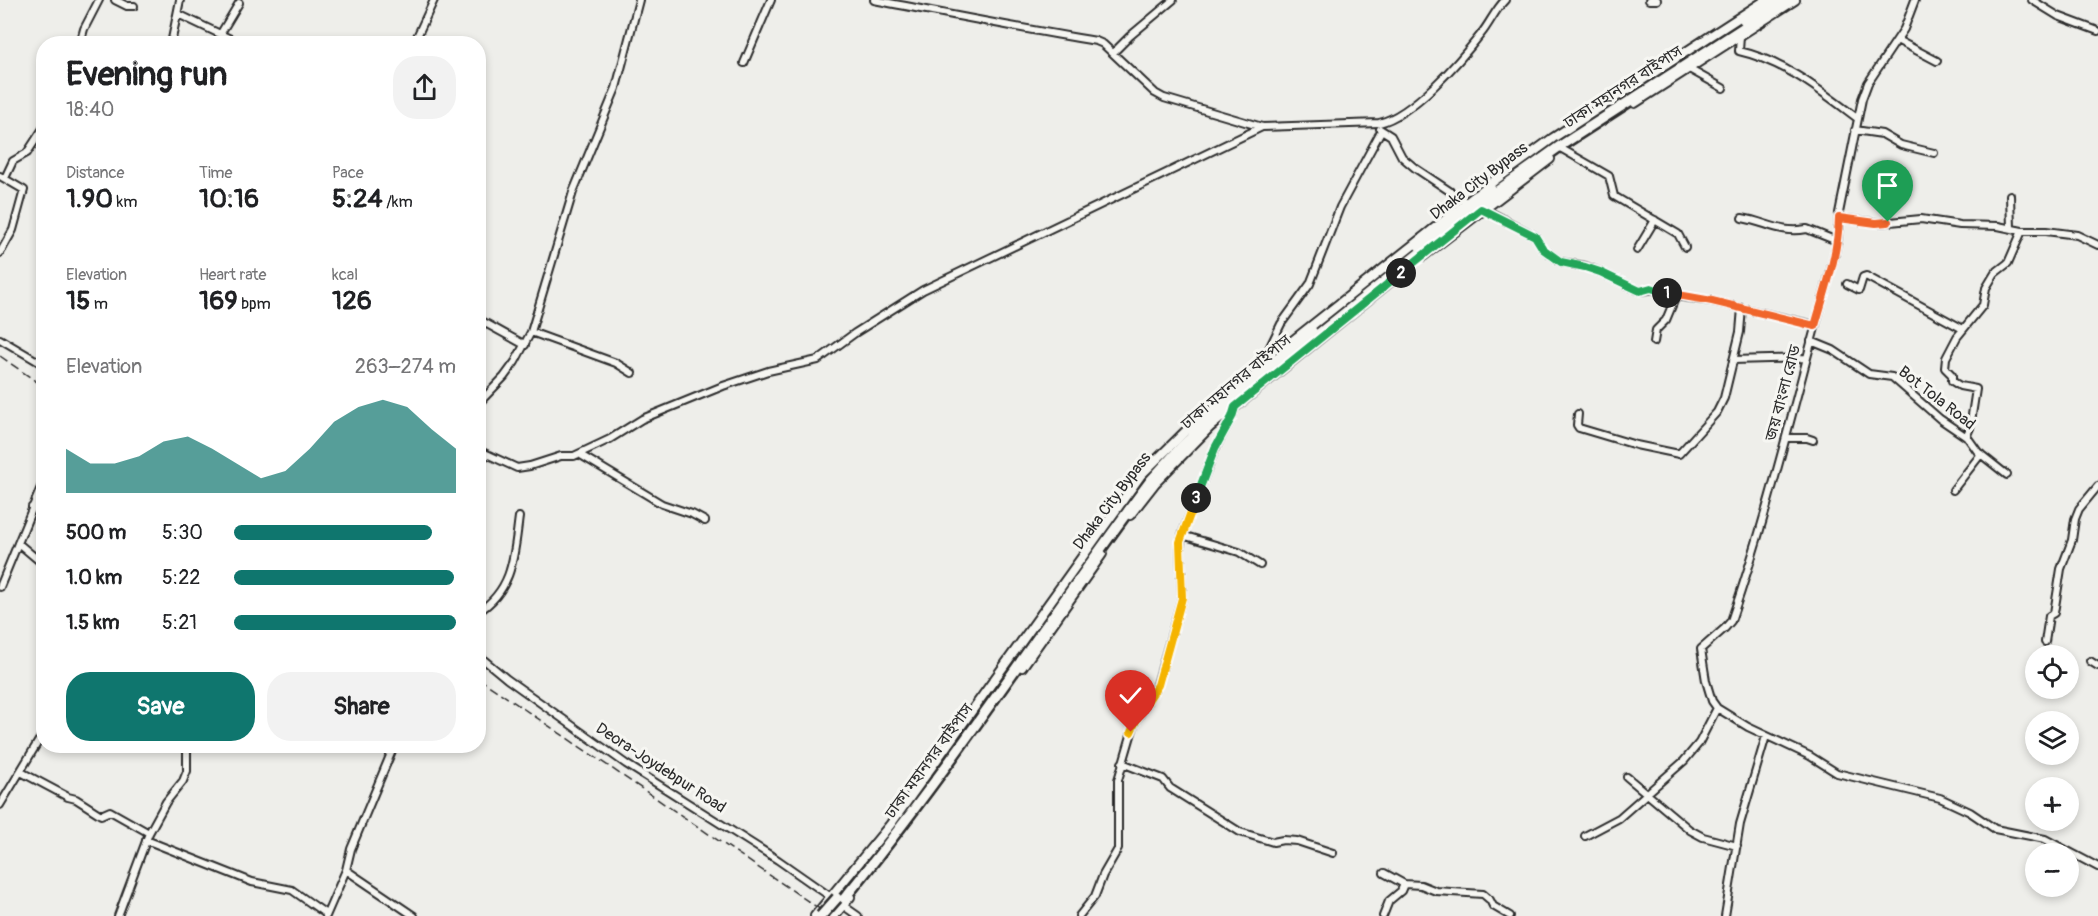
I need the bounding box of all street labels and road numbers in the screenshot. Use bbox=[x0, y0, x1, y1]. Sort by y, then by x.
street label: ঢাকা মহানগর বাইপাস bbox=[1559, 41, 1687, 133]
street label: Dhaka City Bypass bbox=[1426, 138, 1532, 224]
street label: ঢাকা মহানগর বাইপাস bbox=[1176, 330, 1296, 434]
street label: জয় বাংলা রোড bbox=[1760, 342, 1806, 444]
street label: Bot Tola Road bbox=[1895, 362, 1979, 434]
street label: Dhaka City Bypass bbox=[1069, 448, 1155, 554]
street label: ঢাকা মহানগর বাইপাস bbox=[880, 699, 978, 823]
street label: Deora-Joydebpur Road bbox=[592, 718, 730, 818]

